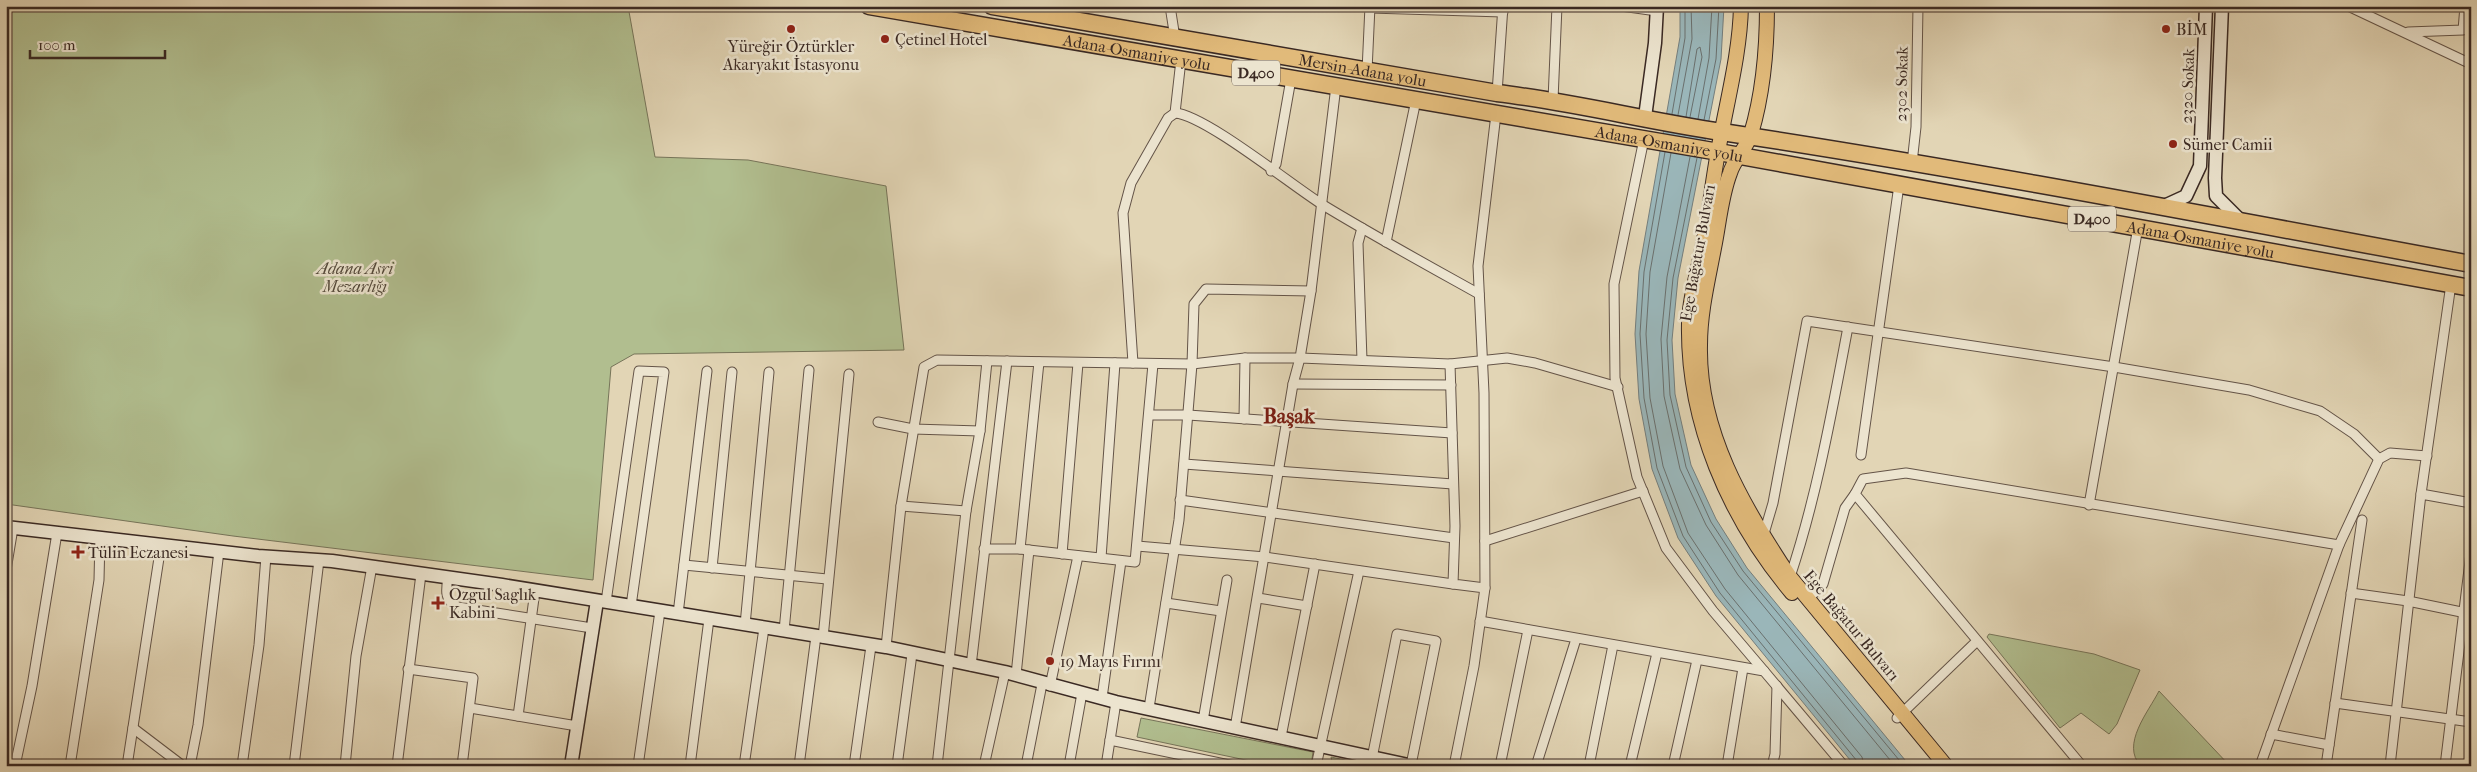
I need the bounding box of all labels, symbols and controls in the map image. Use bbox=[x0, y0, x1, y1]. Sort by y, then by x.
place label: BİM bbox=[2176, 20, 2208, 39]
marker: Yüreğir Öztürkler Akaryakıt İstasyonu bbox=[785, 23, 797, 35]
marker: BİM bbox=[2160, 23, 2172, 35]
scale bar bbox=[30, 28, 165, 60]
place label: Çetinel Hotel bbox=[895, 30, 988, 50]
street label: Adana-Osmaniye yolu bbox=[1061, 30, 1212, 75]
marker: Çetinel Hotel bbox=[879, 33, 891, 45]
text: 100 m bbox=[38, 36, 76, 54]
place label: Yüreğir Öztürkler Akaryakıt İstasyonu bbox=[722, 37, 859, 74]
street label: 2302 Sokak bbox=[1891, 45, 1912, 122]
street label: 2320 Sokak bbox=[2177, 47, 2198, 124]
street label: Mersin-Adana yolu bbox=[1297, 50, 1428, 91]
road number: D400 bbox=[1232, 60, 1280, 86]
street label: Adana-Osmaniye yolu bbox=[1593, 122, 1745, 166]
place label: Sümer Camii bbox=[2183, 135, 2273, 154]
marker: Sümer Camii bbox=[2167, 138, 2179, 150]
street label: Ege Bağatur Bulvarı bbox=[1676, 183, 1719, 323]
road number: D400 bbox=[2068, 206, 2116, 232]
street label: Adana-Osmaniye yolu bbox=[2124, 217, 2276, 262]
park label: Adana Asri Mezarlığı bbox=[315, 259, 394, 296]
district label: Başak bbox=[1263, 404, 1316, 429]
place label: Tülin Eczanesi bbox=[88, 543, 189, 562]
marker: Tülin Eczanesi bbox=[72, 546, 84, 558]
street label: Ege Bağatur Bulvarı bbox=[1800, 566, 1904, 685]
place label: Ozgul Saglık Kabini bbox=[449, 585, 537, 622]
marker: Ozgul Saglık Kabini bbox=[431, 596, 445, 610]
place label: 19 Mayıs Fırını bbox=[1060, 652, 1161, 671]
marker: 19 Mayıs Fırını bbox=[1044, 655, 1056, 667]

